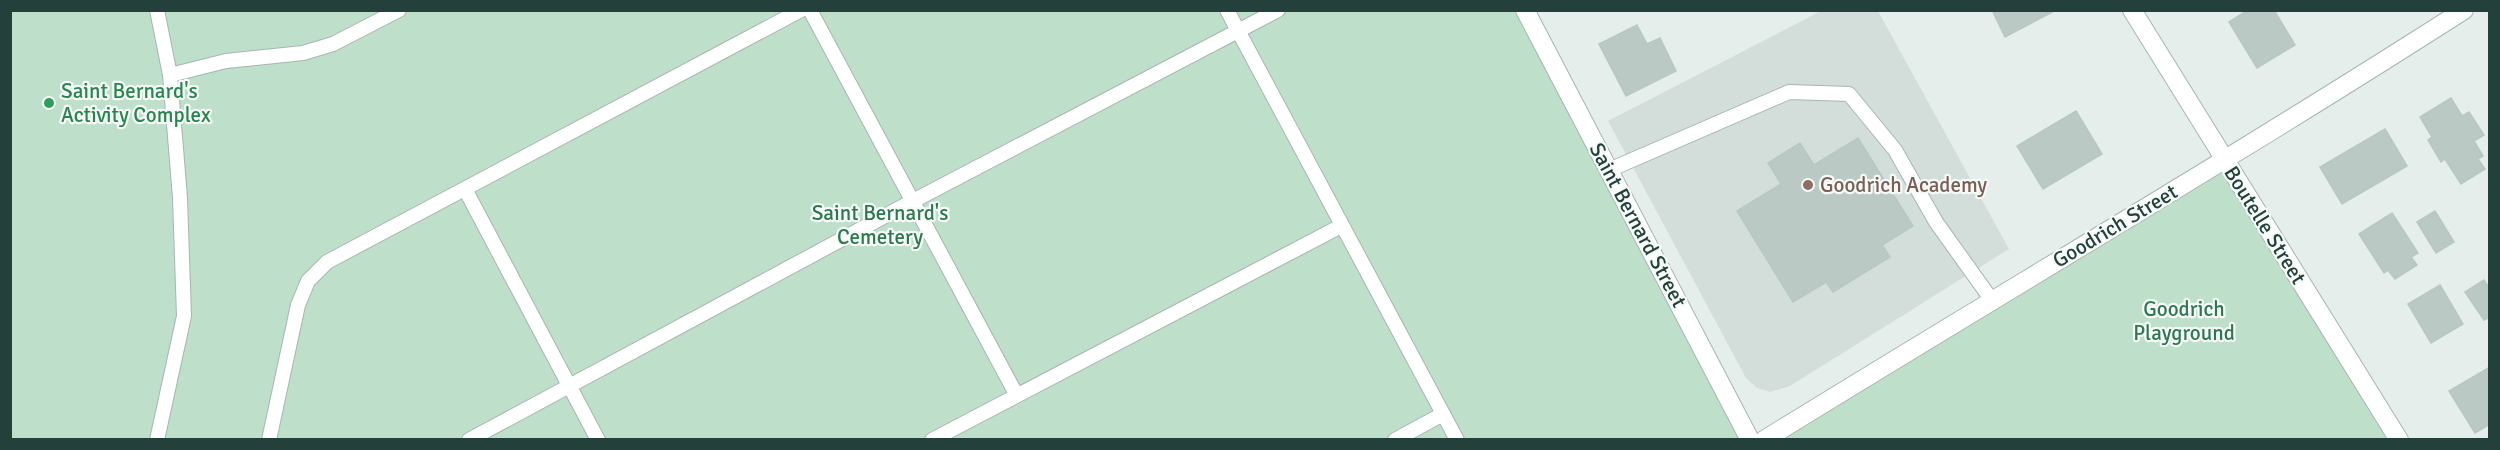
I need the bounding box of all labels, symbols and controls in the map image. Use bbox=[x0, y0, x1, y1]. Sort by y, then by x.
place label: Saint Bernard's Activity Complex bbox=[61, 78, 211, 128]
marker: Saint Bernard's Activity Complex bbox=[42, 96, 56, 110]
street label: Saint Bernard Street bbox=[1584, 138, 1692, 312]
street label: Boutelle Street bbox=[2218, 161, 2312, 289]
place label: Goodrich Academy bbox=[1820, 172, 1987, 198]
marker: Goodrich Academy bbox=[1801, 178, 1815, 192]
street label: Goodrich Street bbox=[2048, 179, 2182, 273]
park label: Saint Bernard's Cemetery bbox=[812, 200, 948, 250]
park label: Goodrich Playground bbox=[2133, 296, 2235, 346]

